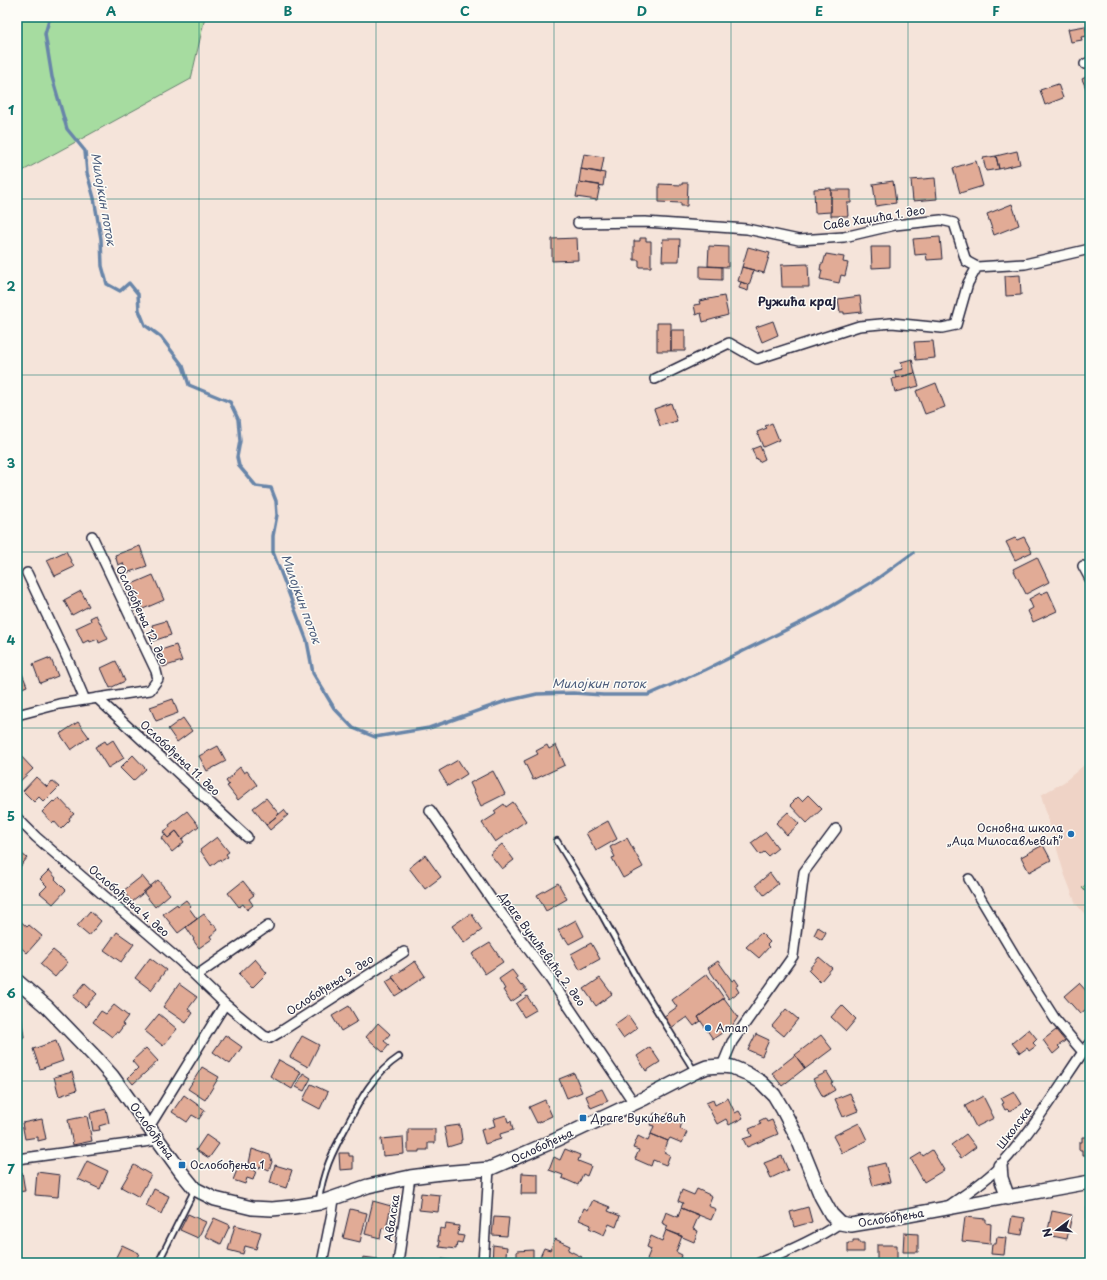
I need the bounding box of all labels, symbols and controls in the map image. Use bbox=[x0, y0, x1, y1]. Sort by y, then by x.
text: A bbox=[106, 1, 116, 20]
text: B bbox=[284, 1, 293, 20]
text: C bbox=[460, 1, 470, 20]
text: D bbox=[637, 1, 647, 20]
text: E bbox=[815, 1, 823, 20]
text: F bbox=[992, 1, 1000, 20]
text: 1 bbox=[8, 100, 14, 119]
water label: Милојкин поток bbox=[87, 151, 121, 248]
street label: Саве Хаџића 1. део bbox=[822, 201, 926, 234]
text: 2 bbox=[6, 276, 16, 295]
district label: Ружића крај bbox=[758, 292, 836, 310]
text: 3 bbox=[7, 453, 16, 472]
water label: Милојкин поток bbox=[277, 551, 327, 647]
street label: Ослобођења 12. део bbox=[112, 563, 173, 667]
text: 4 bbox=[7, 630, 16, 649]
water label: Милојкин поток bbox=[552, 674, 647, 692]
street label: Ослобођења 11. део bbox=[136, 716, 224, 799]
text: 5 bbox=[7, 806, 15, 825]
place label: Основна школа „Аца Милосављевић” bbox=[947, 819, 1063, 849]
marker: Основна школа „Аца Милосављевић” bbox=[1066, 829, 1076, 839]
street label: Ослобођења 4. део bbox=[85, 861, 173, 941]
street label: Драге Вукићевића 2. део bbox=[494, 887, 590, 1010]
street label: Ослобођења 9. део bbox=[283, 950, 377, 1019]
text: 6 bbox=[6, 983, 16, 1002]
place label: Aman bbox=[716, 1019, 748, 1036]
marker: Aman bbox=[703, 1023, 713, 1033]
street label: Ослобођења bbox=[126, 1099, 179, 1163]
street label: Школска bbox=[992, 1103, 1035, 1152]
place label: Драге Вукићевић bbox=[590, 1109, 686, 1126]
marker: Драге Вукићевић bbox=[578, 1113, 588, 1123]
street label: Ослобођења bbox=[508, 1124, 576, 1167]
place label: Ослобођења 1 bbox=[190, 1156, 265, 1173]
text: 7 bbox=[7, 1159, 15, 1178]
marker: Ослобођења 1 bbox=[177, 1160, 187, 1170]
street label: Авалска bbox=[379, 1193, 404, 1243]
street label: Ослобођења bbox=[857, 1204, 925, 1231]
north arrow bbox=[1037, 1210, 1077, 1250]
text: N bbox=[1037, 1226, 1056, 1239]

